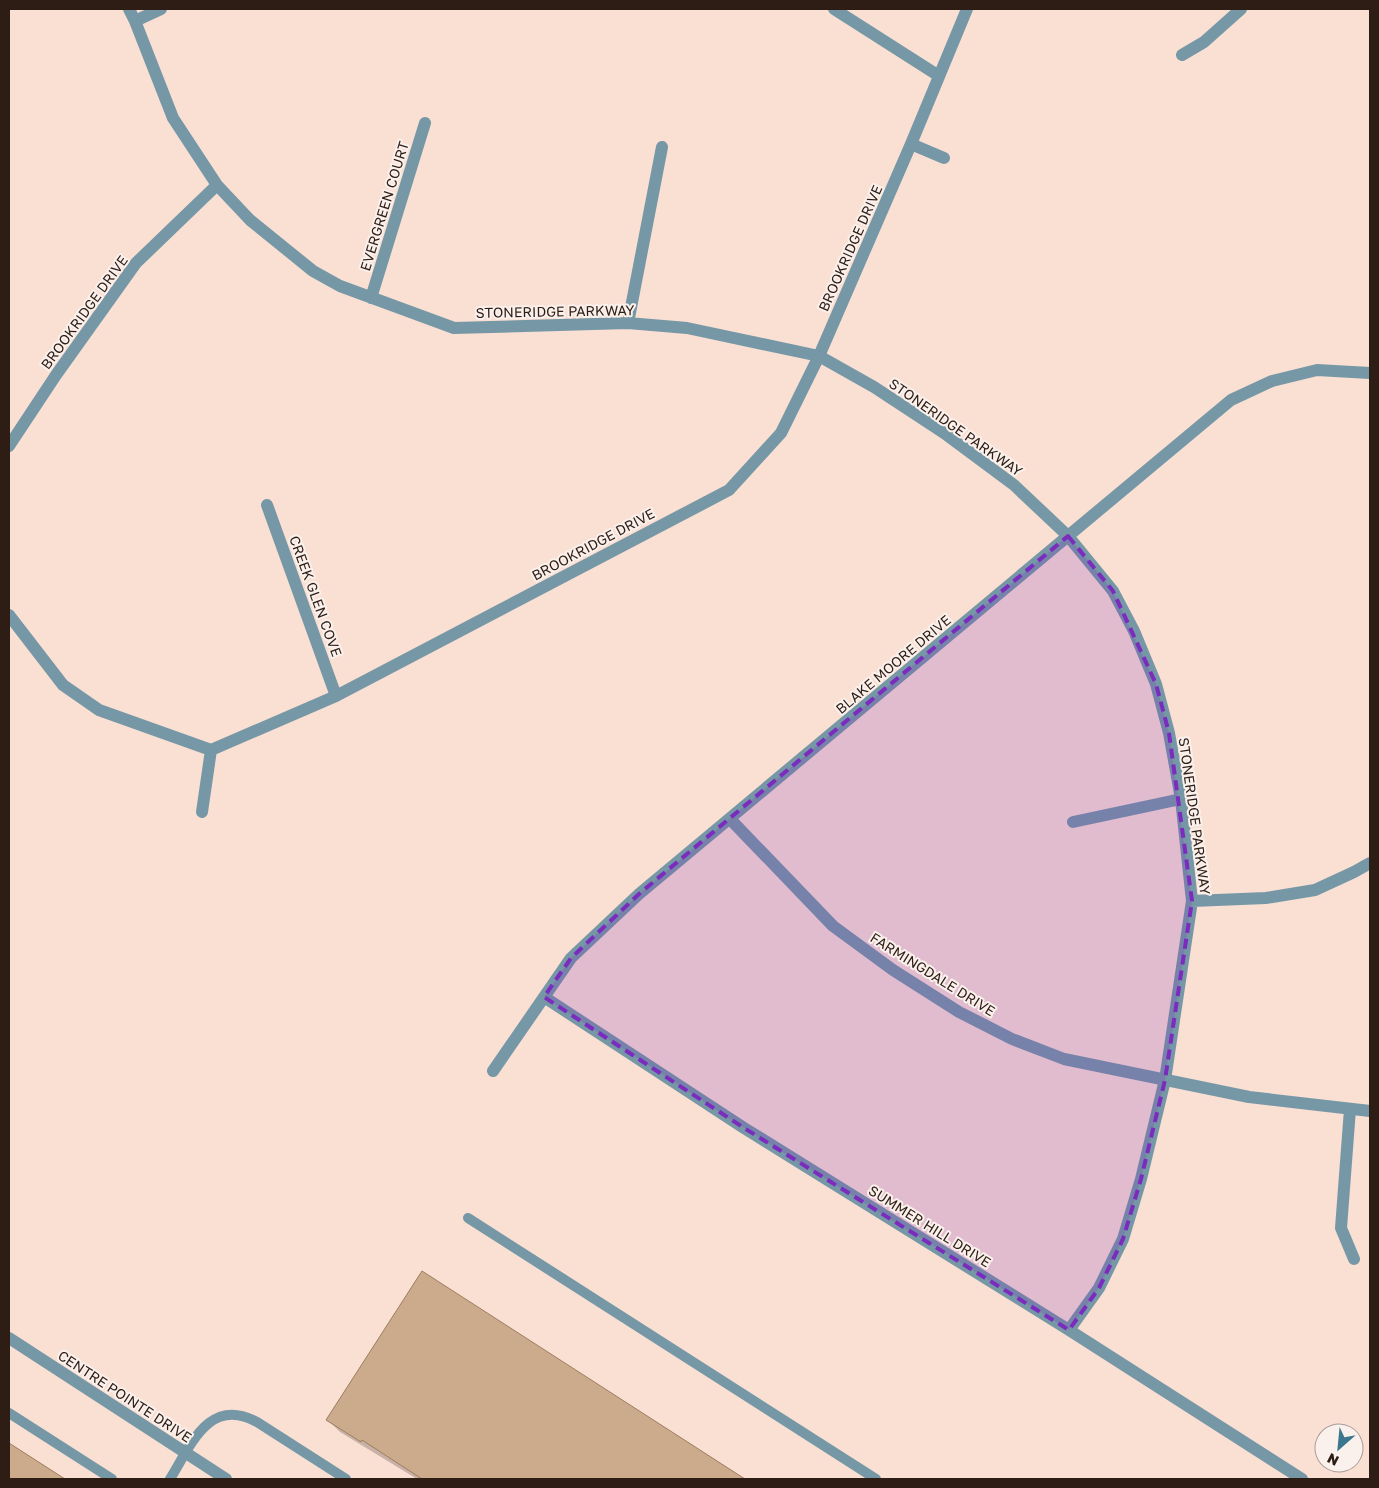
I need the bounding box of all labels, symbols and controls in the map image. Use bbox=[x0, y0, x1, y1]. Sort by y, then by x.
street label: EVERGREEN COURT bbox=[356, 139, 412, 273]
street label: BROOKRIDGE DRIVE bbox=[814, 182, 886, 314]
street label: BROOKRIDGE DRIVE bbox=[37, 252, 131, 372]
street label: STONERIDGE PARKWAY bbox=[476, 301, 635, 321]
street label: STONERIDGE PARKWAY bbox=[886, 375, 1026, 479]
street label: BROOKRIDGE DRIVE bbox=[529, 504, 657, 584]
street label: CREEK GLEN COVE bbox=[286, 533, 346, 659]
street label: BLAKE MOORE DRIVE bbox=[832, 611, 954, 717]
street label: STONERIDGE PARKWAY bbox=[1176, 736, 1214, 896]
street label: FARMINGDALE DRIVE bbox=[867, 929, 999, 1019]
street label: SUMMER HILL DRIVE bbox=[866, 1181, 994, 1271]
street label: CENTRE POINTE DRIVE bbox=[55, 1346, 195, 1446]
north arrow bbox=[1314, 1423, 1364, 1473]
text: N bbox=[1324, 1450, 1341, 1470]

